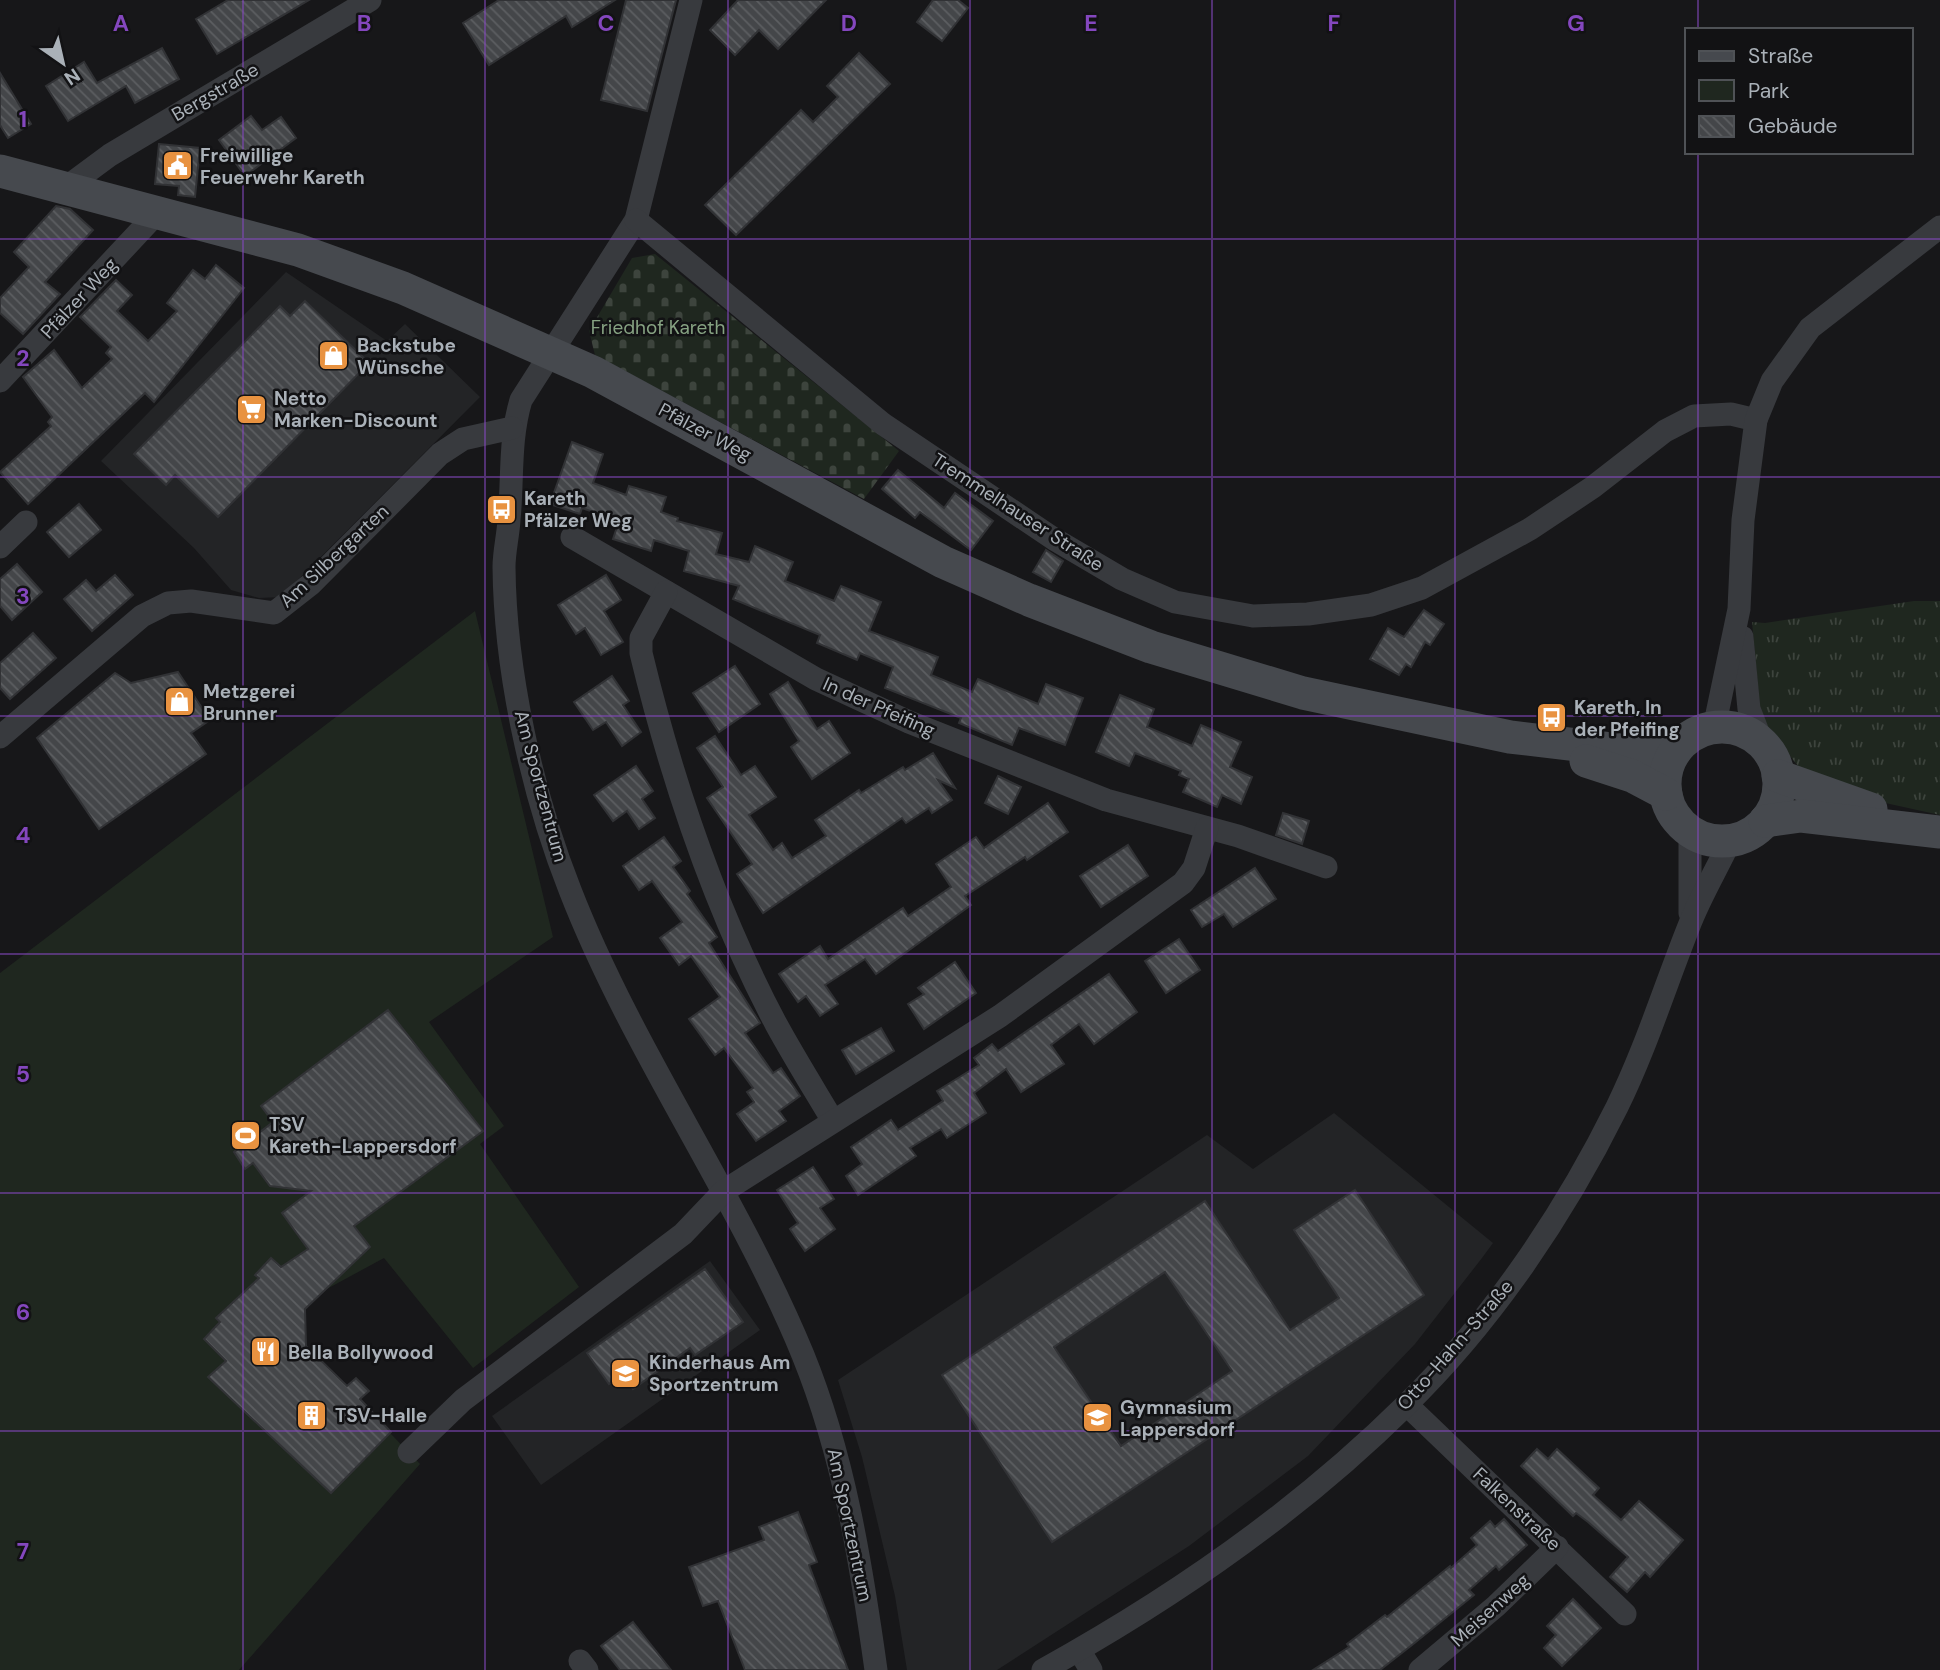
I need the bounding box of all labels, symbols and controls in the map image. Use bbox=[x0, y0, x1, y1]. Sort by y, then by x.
text: A bbox=[113, 8, 129, 38]
text: B bbox=[357, 8, 371, 38]
text: C bbox=[598, 8, 614, 38]
text: D bbox=[841, 8, 857, 38]
text: E bbox=[1084, 8, 1098, 38]
text: F bbox=[1328, 8, 1341, 38]
text: G bbox=[1567, 8, 1585, 38]
north arrow bbox=[28, 28, 98, 98]
legend bbox=[1685, 28, 1912, 154]
text: Straße bbox=[1748, 42, 1813, 70]
street label: Bergstraße bbox=[167, 57, 263, 127]
text: N bbox=[59, 62, 85, 91]
text: Park bbox=[1748, 77, 1790, 105]
text: 1 bbox=[19, 104, 27, 134]
text: Gebäude bbox=[1748, 112, 1838, 140]
place label: Freiwillige Feuerwehr Kareth bbox=[200, 143, 365, 190]
public building icon: Freiwillige Feuerwehr Kareth bbox=[160, 149, 194, 183]
street label: Pfälzer Weg bbox=[35, 252, 123, 344]
park label: Friedhof Kareth bbox=[591, 315, 725, 340]
place label: Backstube Wünsche bbox=[357, 333, 456, 380]
shop icon: Backstube Wünsche bbox=[317, 339, 351, 373]
text: 2 bbox=[16, 343, 30, 373]
place label: Netto Marken-Discount bbox=[274, 386, 438, 433]
supermarket icon: Netto Marken-Discount bbox=[234, 392, 268, 426]
street label: Pfälzer Weg bbox=[654, 397, 756, 467]
street label: Tremmelhauser Straße bbox=[928, 447, 1108, 577]
place label: Kareth Pfälzer Weg bbox=[524, 486, 632, 533]
bus stop icon: Kareth Pfälzer Weg bbox=[484, 492, 518, 526]
street label: Am Silbergarten bbox=[274, 499, 394, 613]
text: 3 bbox=[16, 581, 30, 611]
street label: In der Pfeifing bbox=[819, 671, 939, 743]
place label: Metzgerei Brunner bbox=[203, 679, 295, 726]
shop icon: Metzgerei Brunner bbox=[163, 685, 197, 719]
place label: Kareth, In der Pfeifing bbox=[1574, 695, 1680, 742]
bus stop icon: Kareth, In der Pfeifing bbox=[1534, 701, 1568, 735]
street label: Am Sportzentrum bbox=[509, 707, 573, 865]
text: 4 bbox=[16, 820, 31, 850]
text: 5 bbox=[16, 1059, 30, 1089]
place label: TSV Kareth-Lappersdorf bbox=[269, 1112, 457, 1159]
sports icon: TSV Kareth-Lappersdorf bbox=[229, 1118, 263, 1152]
street label: Otto-Hahn-Straße bbox=[1391, 1274, 1519, 1416]
text: 6 bbox=[16, 1297, 30, 1327]
restaurant icon: Bella Bollywood bbox=[248, 1335, 282, 1369]
place label: Bella Bollywood bbox=[288, 1340, 434, 1365]
place label: Kinderhaus Am Sportzentrum bbox=[649, 1350, 791, 1397]
school or university icon: Kinderhaus Am Sportzentrum bbox=[609, 1356, 643, 1390]
place label: Gymnasium Lappersdorf bbox=[1120, 1395, 1235, 1442]
building icon: TSV-Halle bbox=[295, 1398, 329, 1432]
school or university icon: Gymnasium Lappersdorf bbox=[1080, 1401, 1114, 1435]
place label: TSV-Halle bbox=[335, 1403, 427, 1428]
street label: Am Sportzentrum bbox=[822, 1446, 878, 1604]
street label: Falkenstraße bbox=[1468, 1462, 1566, 1556]
text: 7 bbox=[17, 1536, 29, 1566]
street label: Meisenweg bbox=[1445, 1568, 1535, 1652]

